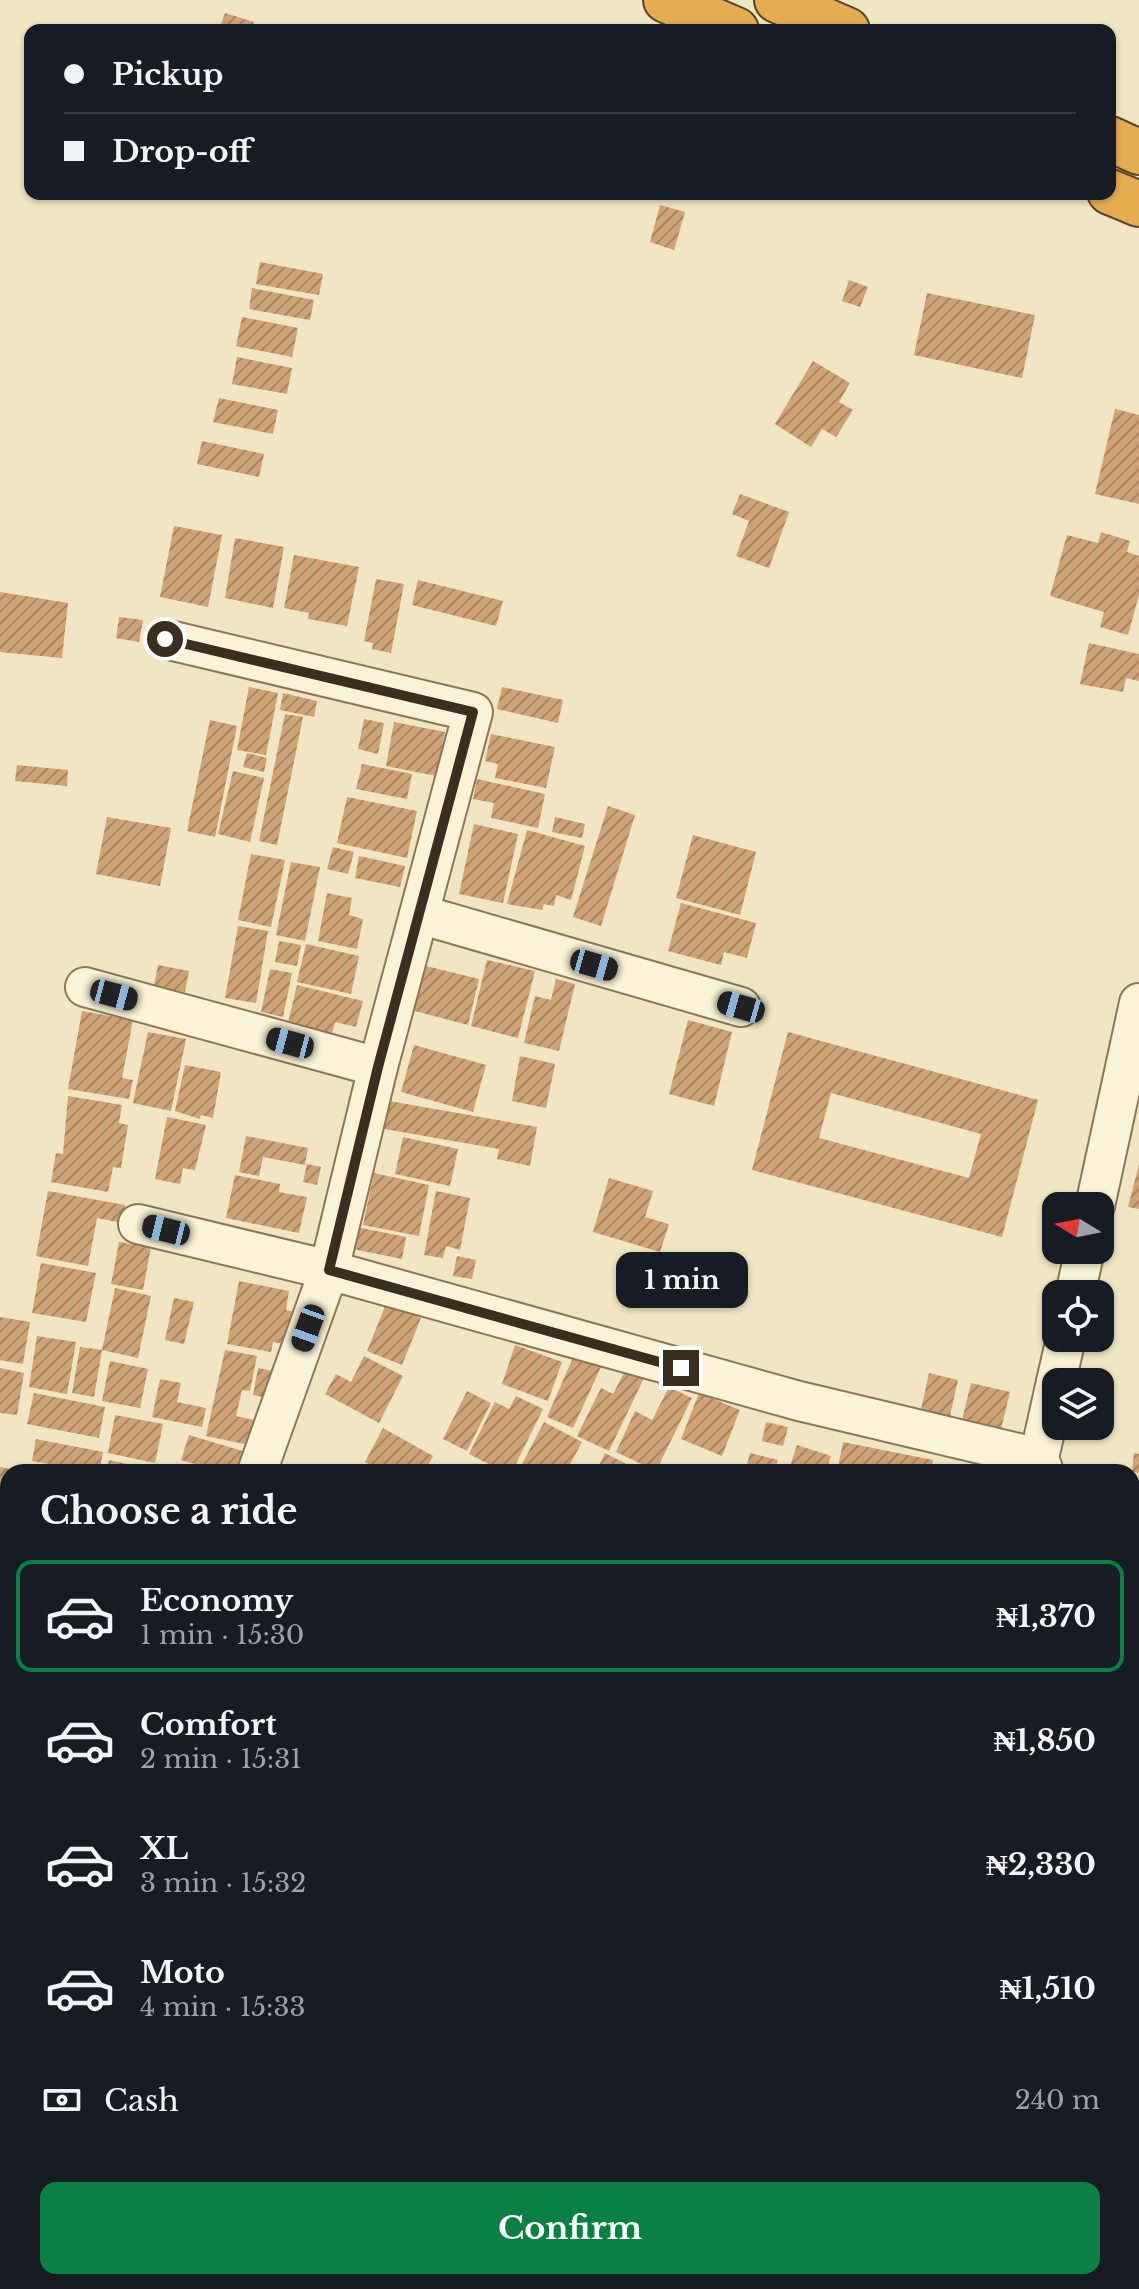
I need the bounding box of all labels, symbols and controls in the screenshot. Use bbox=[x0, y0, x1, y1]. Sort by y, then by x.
text: Pickup bbox=[112, 56, 223, 93]
text: Drop-off bbox=[112, 133, 252, 170]
route start bbox=[147, 621, 183, 657]
car bbox=[568, 947, 620, 983]
car bbox=[88, 977, 140, 1013]
car bbox=[715, 989, 767, 1025]
car bbox=[264, 1025, 316, 1061]
north arrow bbox=[1042, 1192, 1114, 1264]
map controls bbox=[1042, 1192, 1114, 1440]
car bbox=[140, 1213, 192, 1247]
callout: 1 min bbox=[615, 1252, 747, 1308]
text: 1 min bbox=[644, 1264, 720, 1296]
button: locate bbox=[1042, 1280, 1114, 1352]
car bbox=[289, 1301, 327, 1355]
route end bbox=[663, 1350, 699, 1386]
button: layers bbox=[1042, 1368, 1114, 1440]
text: Choose a ride bbox=[40, 1489, 297, 1534]
icon: car bbox=[44, 1580, 116, 1652]
text: Economy bbox=[140, 1582, 293, 1619]
text: ₦1,370 bbox=[996, 1598, 1096, 1635]
text: 1 min · 15:30 bbox=[140, 1619, 304, 1651]
icon: car bbox=[44, 1704, 116, 1776]
text: Comfort bbox=[140, 1706, 277, 1743]
text: ₦1,850 bbox=[994, 1722, 1096, 1759]
text: 2 min · 15:31 bbox=[140, 1743, 302, 1775]
icon: car bbox=[44, 1828, 116, 1900]
text: XL bbox=[140, 1830, 188, 1867]
text: ₦2,330 bbox=[986, 1846, 1096, 1883]
text: 3 min · 15:32 bbox=[140, 1867, 306, 1899]
icon: car bbox=[44, 1952, 116, 2024]
text: Moto bbox=[140, 1954, 225, 1991]
text: ₦1,510 bbox=[1000, 1970, 1096, 2007]
text: 4 min · 15:33 bbox=[140, 1991, 306, 2023]
icon: cash bbox=[40, 2078, 84, 2122]
text: Cash bbox=[104, 2082, 179, 2119]
text: 240 m bbox=[1015, 2084, 1100, 2116]
button: Confirm bbox=[40, 2182, 1100, 2274]

